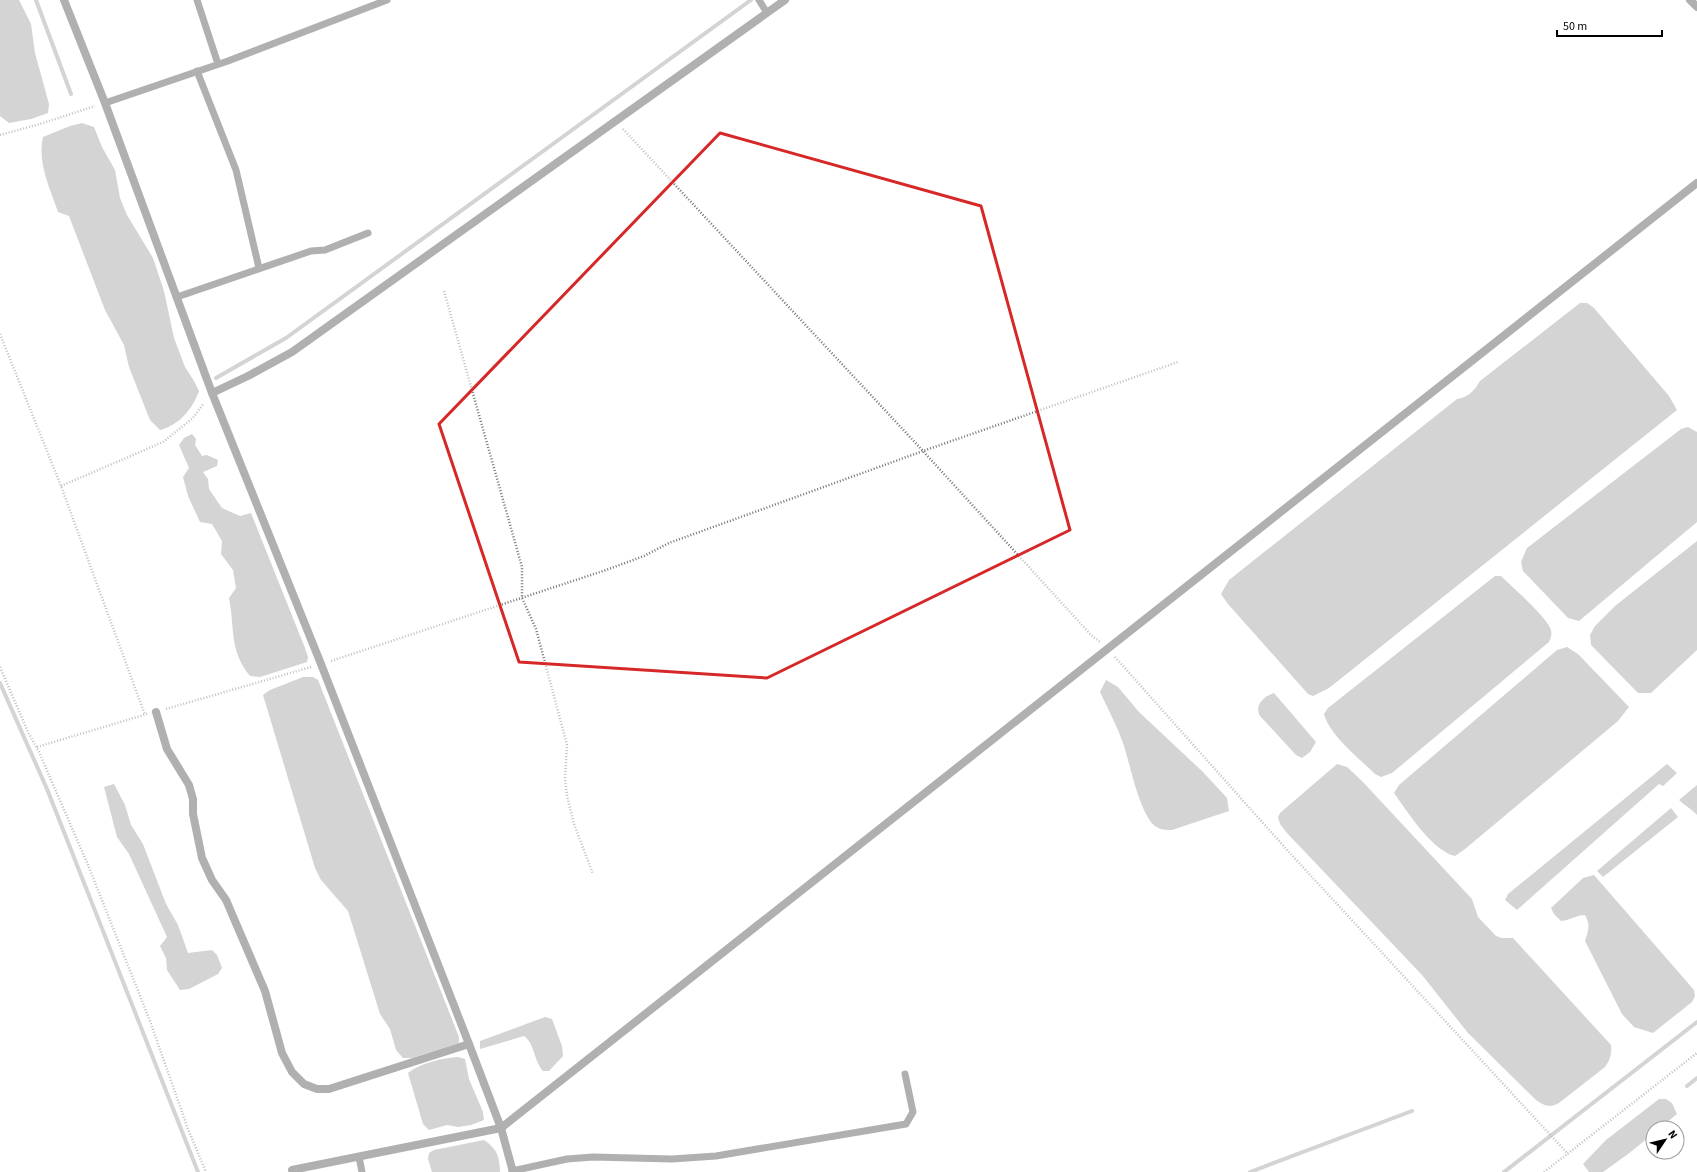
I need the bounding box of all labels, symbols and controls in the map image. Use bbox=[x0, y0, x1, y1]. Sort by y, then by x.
scale bar bbox=[1557, 12, 1662, 38]
text: 50 m bbox=[1563, 18, 1587, 35]
north arrow bbox=[1645, 1120, 1685, 1160]
text: N bbox=[1665, 1127, 1681, 1142]

